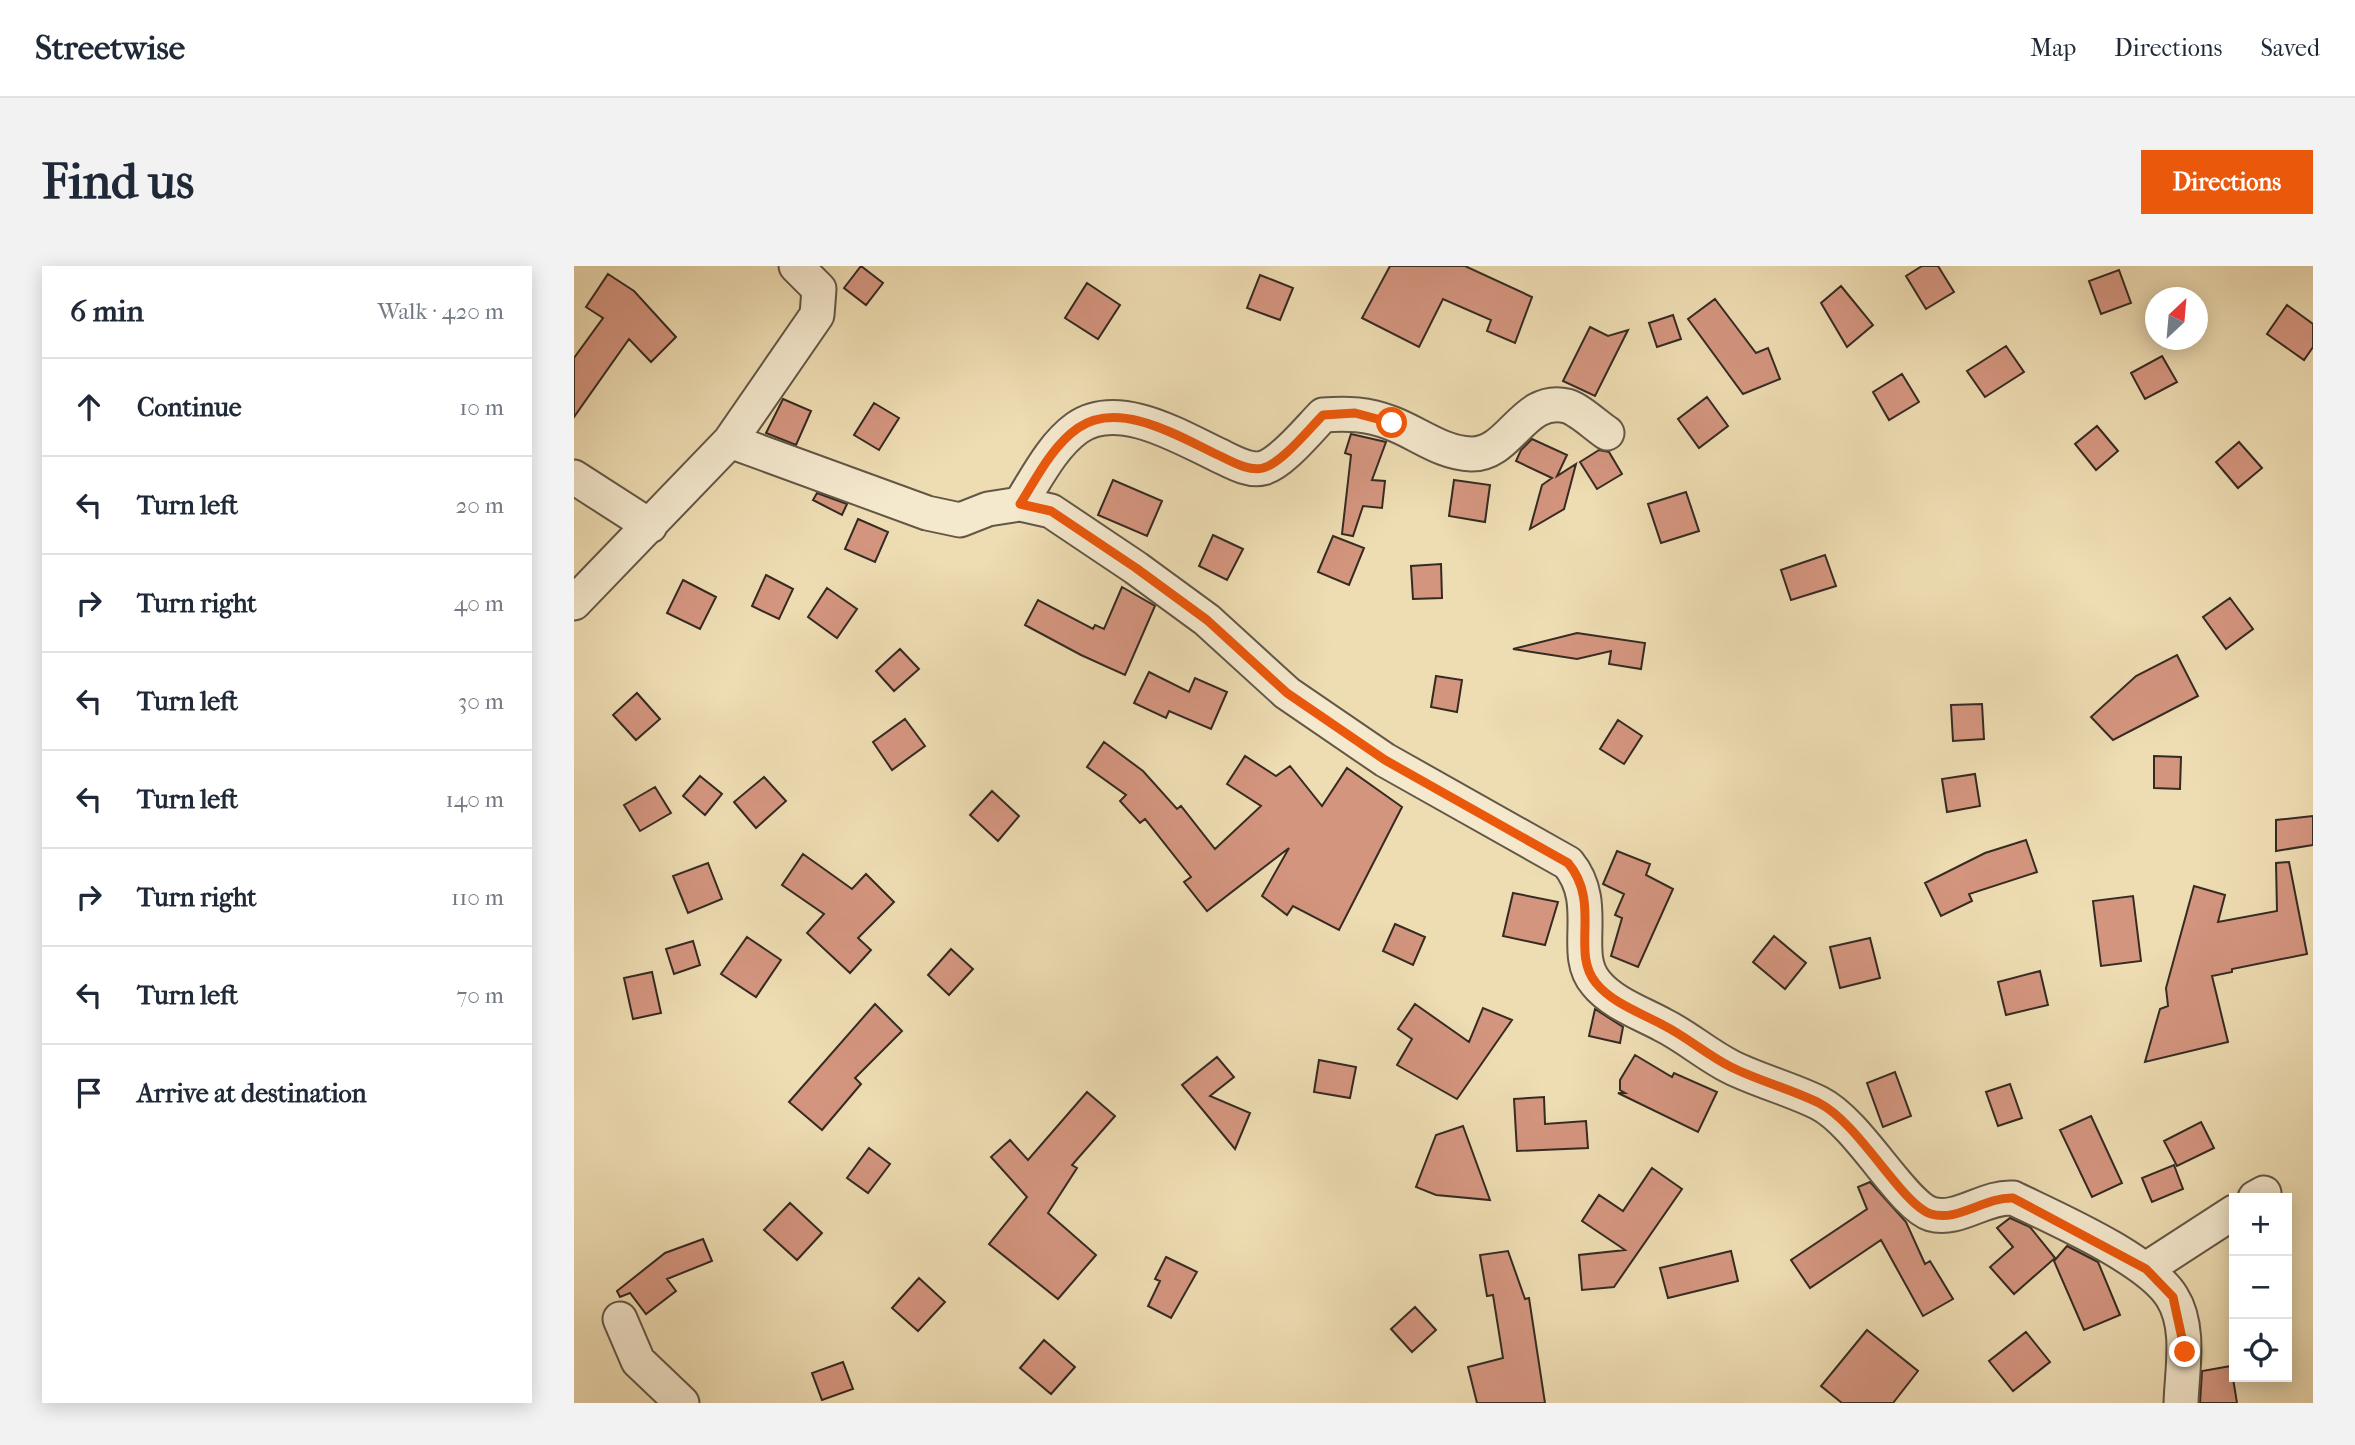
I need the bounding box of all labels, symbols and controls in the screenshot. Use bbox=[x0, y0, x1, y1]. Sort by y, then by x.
text: Streetwise bbox=[35, 29, 185, 68]
text: Map bbox=[2030, 34, 2076, 62]
text: Directions bbox=[2114, 34, 2222, 62]
text: Saved bbox=[2260, 34, 2320, 62]
button: Directions bbox=[2141, 150, 2313, 214]
text: Find us bbox=[42, 153, 194, 211]
north arrow bbox=[2145, 287, 2208, 350]
text: 6 min bbox=[70, 294, 144, 329]
text: Walk · 420 m bbox=[377, 298, 504, 325]
icon: ahead bbox=[70, 388, 108, 426]
text: Continue bbox=[137, 392, 242, 423]
text: 10 m bbox=[459, 394, 504, 421]
route start bbox=[1376, 407, 1407, 438]
icon: left bbox=[70, 486, 108, 524]
text: Turn left bbox=[137, 490, 238, 521]
text: 20 m bbox=[455, 492, 504, 519]
icon: right bbox=[70, 584, 108, 622]
text: Turn right bbox=[137, 588, 257, 619]
text: 40 m bbox=[454, 590, 504, 617]
icon: left bbox=[70, 682, 108, 720]
text: Turn left bbox=[137, 686, 238, 717]
text: 30 m bbox=[458, 688, 504, 715]
icon: left bbox=[70, 780, 108, 818]
text: Turn left bbox=[137, 784, 238, 815]
text: 140 m bbox=[445, 786, 504, 813]
icon: right bbox=[70, 878, 108, 916]
text: Turn right bbox=[137, 882, 257, 913]
text: 110 m bbox=[451, 884, 504, 911]
icon: left bbox=[70, 976, 108, 1014]
text: Turn left bbox=[137, 980, 238, 1011]
text: 70 m bbox=[456, 982, 504, 1009]
icon: arrive bbox=[70, 1074, 108, 1112]
text: Arrive at destination bbox=[137, 1078, 367, 1109]
map controls bbox=[2229, 1193, 2292, 1382]
button: + bbox=[2229, 1193, 2292, 1256]
button: − bbox=[2229, 1256, 2292, 1319]
button: locate bbox=[2229, 1319, 2292, 1382]
route end bbox=[2169, 1336, 2200, 1367]

